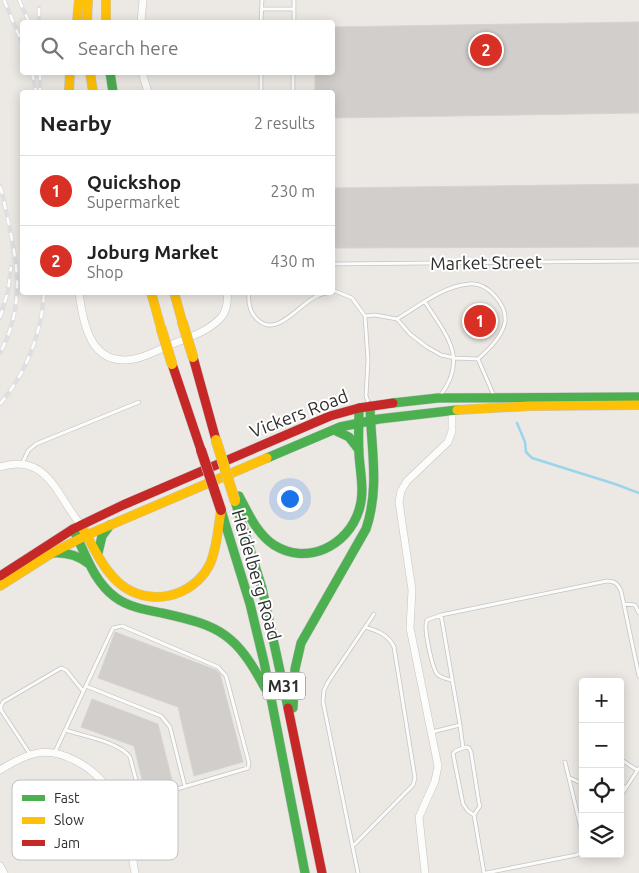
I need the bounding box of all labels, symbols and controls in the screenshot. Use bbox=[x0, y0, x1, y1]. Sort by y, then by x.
search box bbox=[20, 20, 335, 75]
pin: 2 bbox=[470, 31, 502, 69]
icon: search bbox=[38, 34, 66, 62]
text: Search here bbox=[78, 37, 178, 59]
text: Nearby bbox=[40, 111, 111, 135]
text: 2 results bbox=[254, 114, 315, 132]
text: Quickshop bbox=[87, 171, 181, 193]
text: 1 bbox=[51, 182, 61, 200]
text: 230 m bbox=[270, 182, 315, 200]
text: Supermarket bbox=[87, 193, 180, 211]
text: Joburg Market bbox=[87, 241, 218, 263]
street label: Market Street bbox=[430, 251, 542, 273]
text: 2 bbox=[51, 252, 61, 270]
text: 430 m bbox=[270, 252, 315, 270]
text: Shop bbox=[87, 263, 123, 281]
pin: 1 bbox=[464, 302, 496, 340]
street label: Vickers Road bbox=[247, 385, 351, 441]
your location bbox=[277, 486, 303, 512]
street label: Heidelberg Road bbox=[229, 507, 285, 643]
road number: M31 bbox=[263, 672, 305, 699]
map controls bbox=[579, 678, 624, 858]
button: + bbox=[579, 678, 624, 723]
button: − bbox=[579, 723, 624, 768]
button: locate bbox=[579, 768, 624, 813]
legend bbox=[12, 780, 178, 860]
text: Fast bbox=[54, 790, 80, 806]
text: Slow bbox=[54, 812, 84, 828]
button: layers bbox=[579, 813, 624, 858]
text: Jam bbox=[54, 835, 80, 851]

